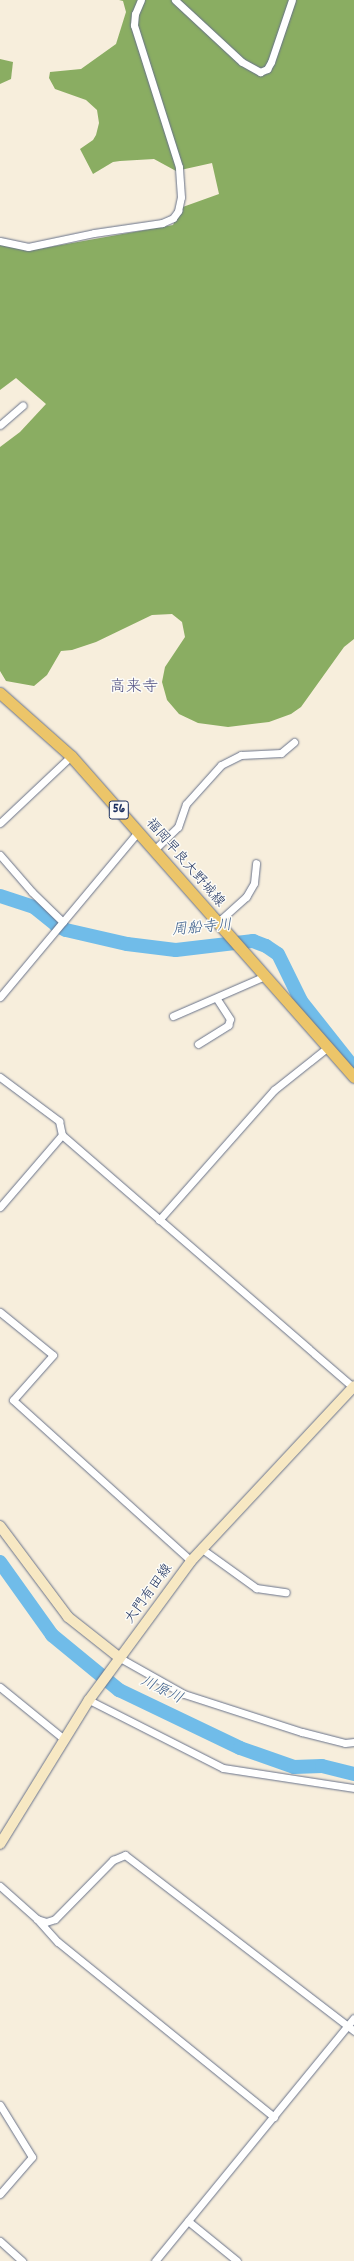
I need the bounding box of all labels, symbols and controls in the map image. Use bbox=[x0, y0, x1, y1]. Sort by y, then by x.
district label: 高来寺 bbox=[110, 678, 158, 698]
road number: 56 bbox=[108, 799, 130, 821]
street label: 福岡早良大野城線 bbox=[142, 815, 228, 911]
water label: 周船寺川 bbox=[171, 917, 233, 941]
street label: 大門有田線 bbox=[122, 1561, 176, 1627]
water label: 川原川 bbox=[137, 1673, 185, 1709]

